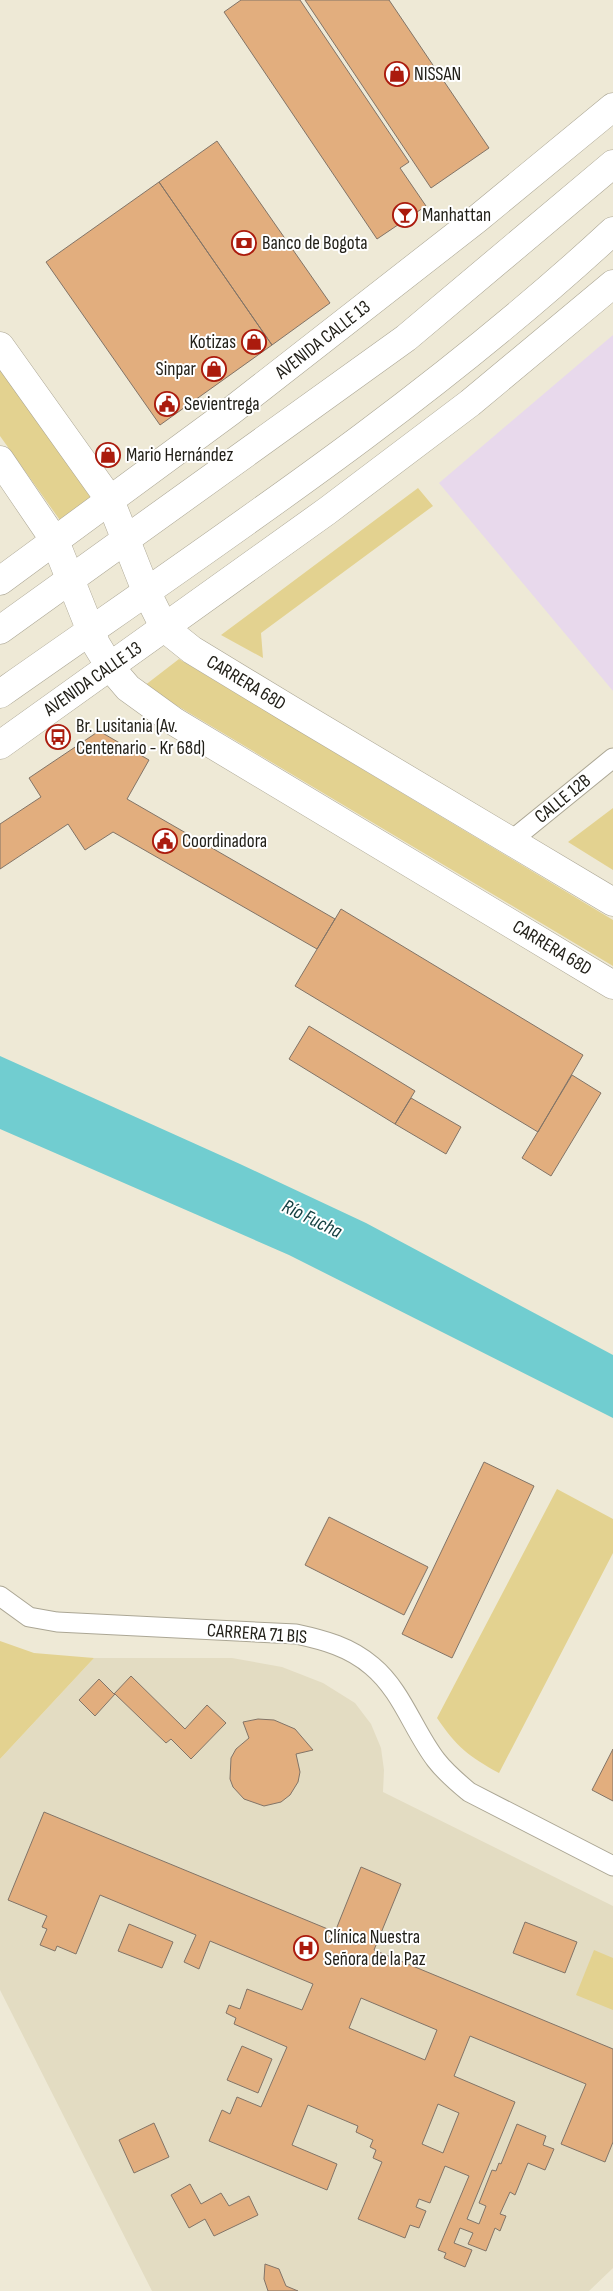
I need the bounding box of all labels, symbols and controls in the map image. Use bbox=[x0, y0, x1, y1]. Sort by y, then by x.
shop icon: NISSAN bbox=[384, 61, 410, 87]
place label: NISSAN bbox=[414, 63, 461, 86]
bar icon: Manhattan bbox=[392, 202, 418, 228]
place label: Manhattan bbox=[422, 204, 491, 227]
bank icon: Banco de Bogota bbox=[231, 230, 257, 256]
place label: Banco de Bogota bbox=[262, 232, 368, 255]
street label: AVENIDA CALLE 13 bbox=[270, 296, 375, 385]
shop icon: Kotizas bbox=[241, 329, 267, 355]
place label: Kotizas bbox=[190, 331, 236, 354]
shop icon: Sinpar bbox=[201, 356, 227, 382]
place label: Sinpar bbox=[156, 358, 197, 381]
public building icon: Sevientrega bbox=[154, 391, 180, 417]
place label: Sevientrega bbox=[184, 393, 260, 416]
shop icon: Mario Hernández bbox=[95, 442, 121, 468]
place label: Mario Hernández bbox=[126, 444, 233, 467]
street label: AVENIDA CALLE 13 bbox=[39, 637, 147, 722]
street label: CARRERA 68D bbox=[202, 650, 290, 716]
place label: Br. Lusitania (Av. Centenario - Kr 68d) bbox=[76, 715, 205, 760]
bus stop icon: Br. Lusitania (Av. Centenario - Kr 68d) bbox=[45, 724, 71, 750]
street label: CALLE 12B bbox=[530, 769, 596, 829]
public building icon: Coordinadora bbox=[152, 828, 178, 854]
place label: Coordinadora bbox=[182, 830, 267, 853]
street label: CARRERA 68D bbox=[508, 915, 596, 981]
water label: Río Fucha bbox=[278, 1194, 346, 1244]
street label: CARRERA 71 BIS bbox=[206, 1619, 308, 1649]
place label: Clínica Nuestra Señora de la Paz bbox=[324, 1926, 426, 1971]
hospital icon: Clínica Nuestra Señora de la Paz bbox=[293, 1935, 319, 1961]

